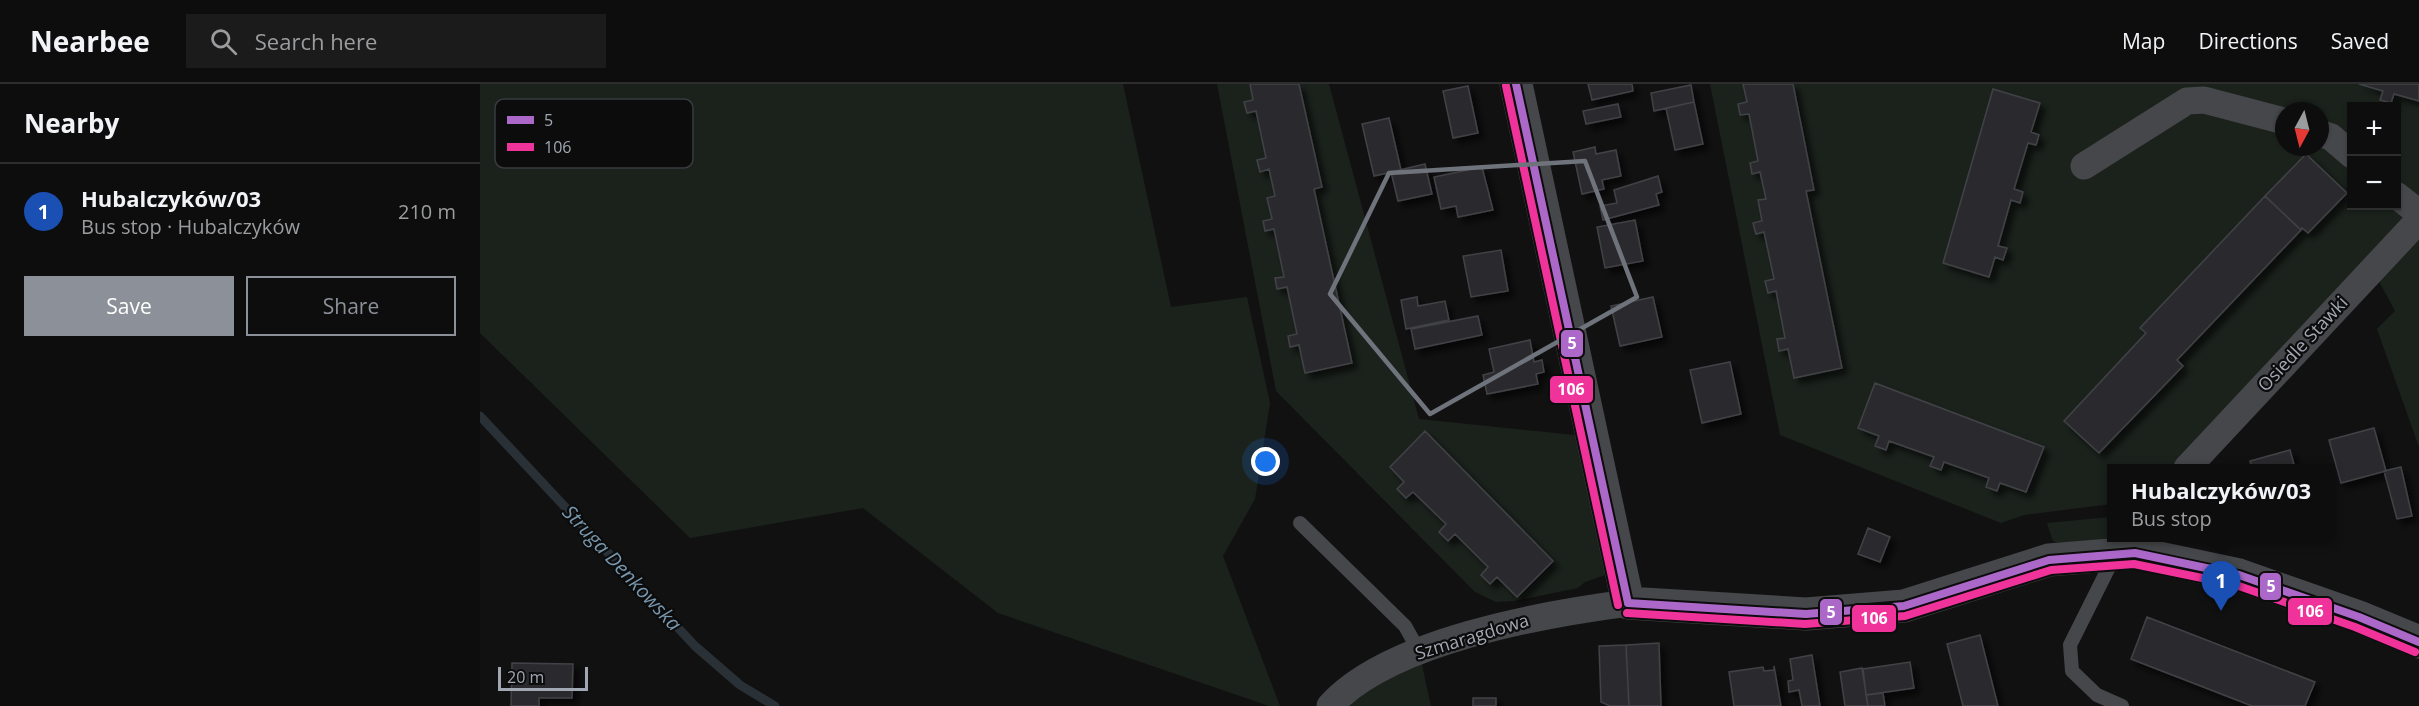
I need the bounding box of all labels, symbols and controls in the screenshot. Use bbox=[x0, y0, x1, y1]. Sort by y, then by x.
search box bbox=[186, 14, 606, 68]
text: Nearbee bbox=[30, 22, 150, 60]
icon: search bbox=[207, 25, 240, 58]
text: Search here bbox=[255, 26, 377, 56]
text: Map bbox=[2122, 27, 2165, 55]
text: Directions bbox=[2198, 27, 2298, 55]
text: Saved bbox=[2331, 27, 2389, 55]
legend bbox=[495, 99, 693, 168]
north arrow bbox=[2275, 102, 2329, 156]
map controls bbox=[2347, 102, 2401, 210]
button: + bbox=[2347, 102, 2401, 156]
text: Nearby bbox=[24, 105, 119, 141]
text: 5 bbox=[544, 109, 553, 131]
text: 106 bbox=[544, 136, 571, 158]
button: − bbox=[2347, 156, 2401, 210]
text: Hubalczyków/03 bbox=[81, 183, 261, 213]
text: 1 bbox=[38, 198, 49, 225]
text: 210 m bbox=[398, 198, 456, 225]
text: Bus stop · Hubalczyków bbox=[81, 213, 300, 240]
button: Save bbox=[24, 276, 234, 336]
button: Share bbox=[246, 276, 456, 336]
street label: Osiedle Stawki bbox=[2252, 291, 2353, 396]
line badge: 5 bbox=[1560, 329, 1584, 358]
text: 5 bbox=[1567, 332, 1577, 354]
line badge: 106 bbox=[1549, 375, 1594, 404]
text: 106 bbox=[1557, 378, 1585, 400]
your location bbox=[1251, 447, 1280, 476]
popup bbox=[2107, 464, 2335, 542]
text: Hubalczyków/03 bbox=[2131, 475, 2311, 505]
water label: Struga Denkowska bbox=[557, 499, 688, 636]
text: Bus stop bbox=[2131, 505, 2212, 532]
pin: 1 bbox=[2202, 562, 2240, 611]
line badge: 5 bbox=[2259, 572, 2282, 601]
text: 5 bbox=[2266, 575, 2276, 597]
line badge: 106 bbox=[2287, 597, 2333, 626]
line badge: 5 bbox=[1819, 598, 1843, 626]
text: 106 bbox=[2296, 600, 2324, 622]
text: 5 bbox=[1826, 601, 1836, 623]
line badge: 106 bbox=[1851, 604, 1897, 633]
street label: Szmaragdowa bbox=[1412, 607, 1532, 665]
text: 106 bbox=[1860, 607, 1888, 629]
scale bar bbox=[498, 664, 588, 692]
text: 20 m bbox=[507, 666, 544, 688]

